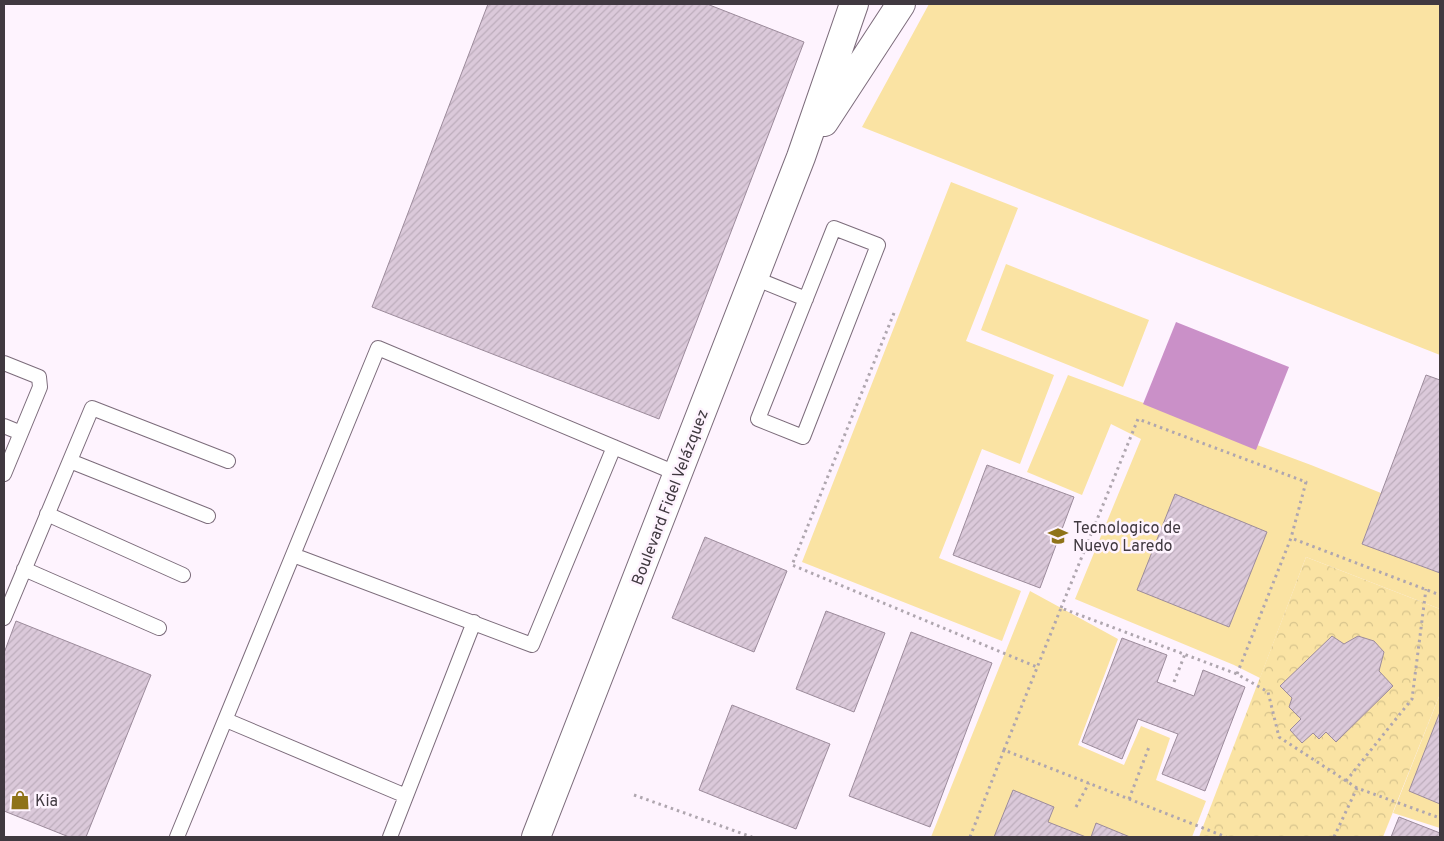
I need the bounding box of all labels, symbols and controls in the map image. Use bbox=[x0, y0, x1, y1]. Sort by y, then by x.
street label: Boulevard Fidel Velázquez bbox=[628, 407, 714, 588]
place label: Tecnologico de Nuevo Laredo bbox=[1073, 519, 1181, 557]
school or university icon: Tecnologico de Nuevo Laredo bbox=[1047, 525, 1069, 547]
shop icon: Kia bbox=[9, 789, 31, 811]
place label: Kia bbox=[35, 792, 58, 812]

